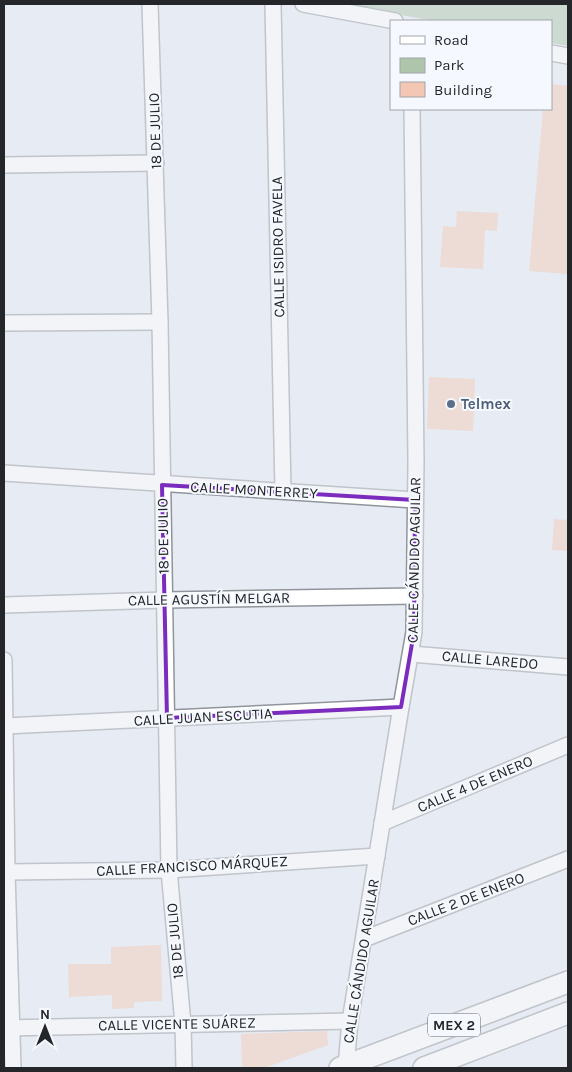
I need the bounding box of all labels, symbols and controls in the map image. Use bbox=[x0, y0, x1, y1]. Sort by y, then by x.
legend bbox=[390, 20, 552, 110]
text: Road bbox=[434, 31, 469, 49]
text: Park bbox=[434, 56, 464, 74]
text: Building bbox=[434, 81, 492, 99]
street label: 18 DE JULIO bbox=[145, 93, 165, 169]
street label: CALLE ISIDRO FAVELA bbox=[268, 176, 288, 318]
place label: Telmex bbox=[461, 395, 511, 413]
marker: Telmex bbox=[445, 398, 457, 410]
street label: CALLE CÁNDIDO AGUILAR bbox=[404, 477, 424, 643]
street label: CALLE MONTERREY bbox=[190, 478, 319, 502]
street label: 18 DE JULIO bbox=[153, 498, 173, 574]
street label: CALLE AGUSTÍN MELGAR bbox=[128, 589, 290, 609]
street label: CALLE LAREDO bbox=[441, 647, 539, 673]
street label: CALLE JUAN ESCUTIA bbox=[133, 704, 273, 730]
street label: CALLE 4 DE ENERO bbox=[415, 752, 535, 816]
street label: CALLE FRANCISCO MÁRQUEZ bbox=[96, 852, 288, 880]
street label: CALLE 2 DE ENERO bbox=[405, 868, 527, 930]
street label: CALLE CÁNDIDO AGUILAR bbox=[339, 877, 383, 1045]
street label: 18 DE JULIO bbox=[163, 902, 187, 980]
north arrow bbox=[20, 1002, 70, 1052]
text: N bbox=[40, 1006, 50, 1023]
street label: CALLE VICENTE SUÁREZ bbox=[98, 1014, 256, 1034]
road number: MEX 2 bbox=[428, 1014, 480, 1036]

